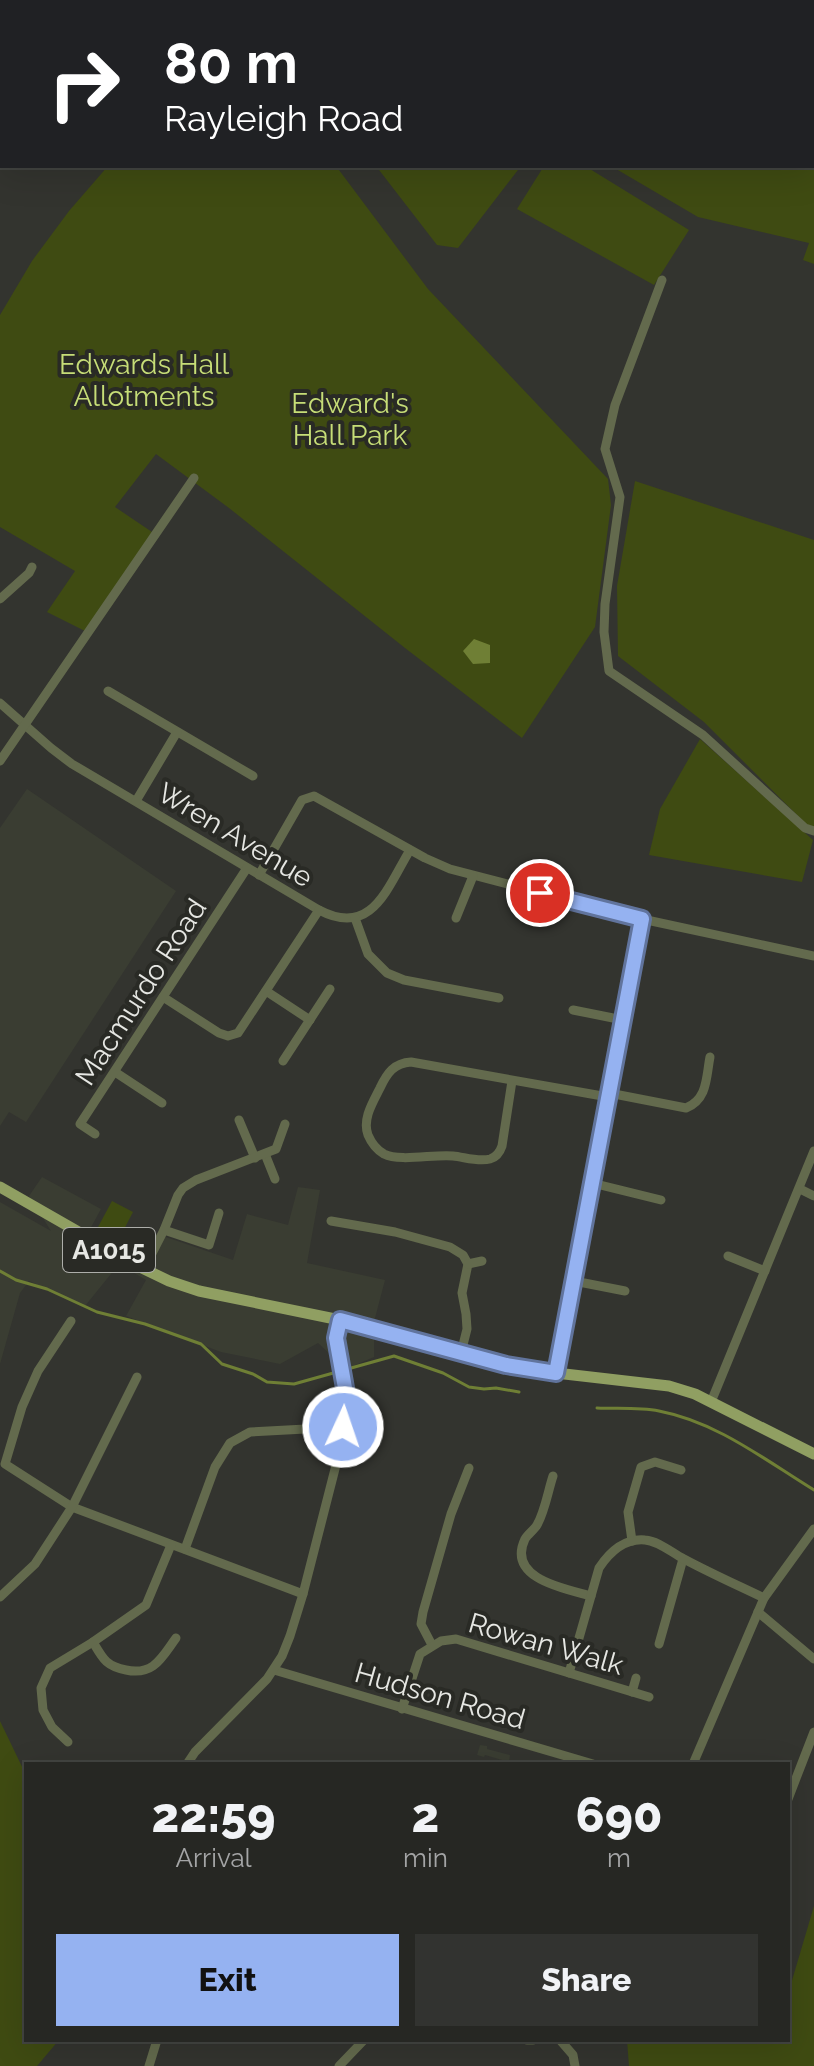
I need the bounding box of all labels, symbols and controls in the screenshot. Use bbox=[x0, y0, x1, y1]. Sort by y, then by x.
text: 80 m bbox=[164, 30, 298, 96]
icon: right bbox=[32, 32, 136, 136]
text: Rayleigh Road bbox=[164, 97, 403, 139]
park label: Edwards Hall Allotments bbox=[59, 348, 230, 413]
park label: Edward's Hall Park bbox=[291, 387, 409, 452]
street label: Wren Avenue bbox=[152, 776, 318, 894]
pin bbox=[506, 859, 574, 927]
icon: arrive bbox=[518, 871, 562, 915]
street label: Macmurdo Road bbox=[69, 893, 213, 1091]
road number: A1015 bbox=[63, 1228, 155, 1272]
position arrow bbox=[301, 1385, 385, 1469]
street label: Rowan Walk bbox=[465, 1606, 627, 1682]
street label: Hudson Road bbox=[351, 1656, 529, 1736]
text: 22:59 bbox=[152, 1787, 276, 1843]
text: 2 bbox=[412, 1787, 439, 1843]
text: 690 bbox=[575, 1787, 662, 1843]
text: Arrival bbox=[175, 1843, 252, 1873]
text: min bbox=[403, 1843, 448, 1873]
text: m bbox=[607, 1843, 631, 1873]
button: Exit bbox=[56, 1934, 399, 2026]
button: Share bbox=[415, 1934, 758, 2026]

